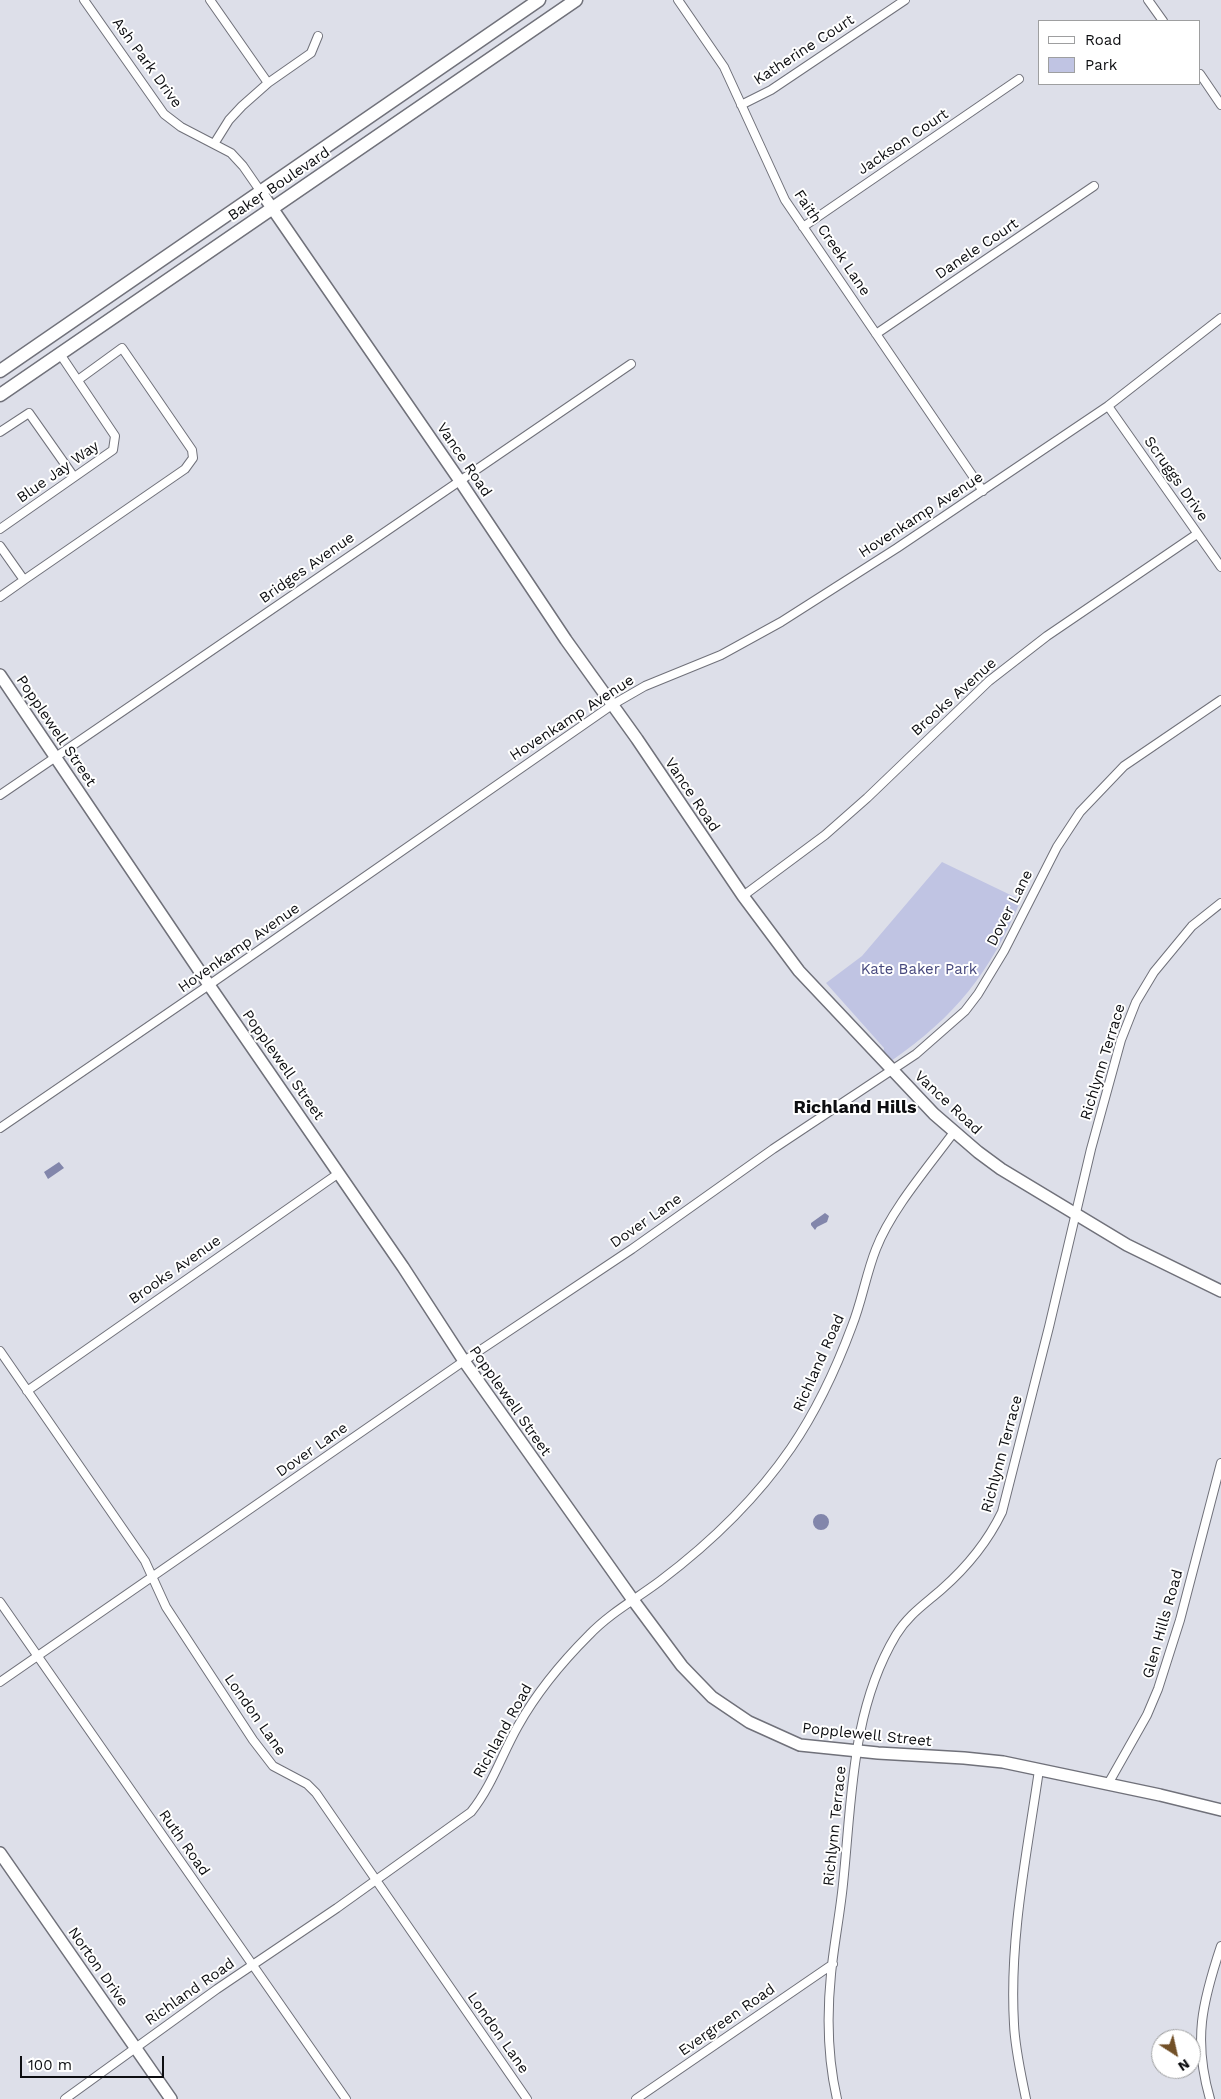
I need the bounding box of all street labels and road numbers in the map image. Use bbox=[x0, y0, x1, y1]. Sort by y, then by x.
street label: Katherine Court bbox=[751, 11, 857, 89]
street label: Ash Park Drive bbox=[108, 15, 186, 111]
street label: Jackson Court bbox=[854, 105, 952, 179]
street label: Baker Boulevard bbox=[225, 143, 333, 225]
street label: Faith Creek Lane bbox=[790, 187, 874, 299]
street label: Danele Court bbox=[932, 215, 1022, 283]
street label: Vance Road bbox=[433, 420, 495, 500]
street label: Scruggs Drive bbox=[1140, 433, 1212, 525]
street label: Blue Jay Way bbox=[13, 437, 103, 507]
street label: Hovenkamp Avenue bbox=[856, 468, 986, 562]
street label: Bridges Avenue bbox=[256, 529, 358, 607]
street label: Brooks Avenue bbox=[908, 654, 1000, 740]
street label: Hovenkamp Avenue bbox=[507, 671, 637, 765]
street label: Popplewell Street bbox=[12, 672, 100, 790]
street label: Vance Road bbox=[661, 755, 723, 835]
street label: Dover Lane bbox=[983, 867, 1037, 949]
street label: Hovenkamp Avenue bbox=[175, 899, 303, 997]
street label: Richlynn Terrace bbox=[1077, 1002, 1129, 1122]
street label: Popplewell Street bbox=[238, 1006, 328, 1124]
street label: Vance Road bbox=[911, 1067, 985, 1139]
street label: Dover Lane bbox=[607, 1190, 685, 1252]
street label: Brooks Avenue bbox=[126, 1232, 224, 1308]
street label: Richland Road bbox=[789, 1311, 849, 1415]
street label: Popplewell Street bbox=[465, 1342, 555, 1460]
street label: Richlynn Terrace bbox=[978, 1393, 1026, 1515]
street label: Dover Lane bbox=[273, 1419, 351, 1481]
street label: Glen Hills Road bbox=[1139, 1568, 1187, 1680]
street label: London Lane bbox=[220, 1671, 290, 1759]
street label: Richland Road bbox=[470, 1681, 536, 1781]
street label: Popplewell Street bbox=[801, 1719, 933, 1751]
street label: Richlynn Terrace bbox=[820, 1765, 850, 1887]
street label: Ruth Road bbox=[155, 1807, 213, 1879]
street label: Norton Drive bbox=[64, 1924, 132, 2010]
street label: Richland Road bbox=[142, 1954, 238, 2030]
street label: Evergreen Road bbox=[675, 1980, 779, 2060]
street label: London Lane bbox=[463, 1989, 533, 2077]

